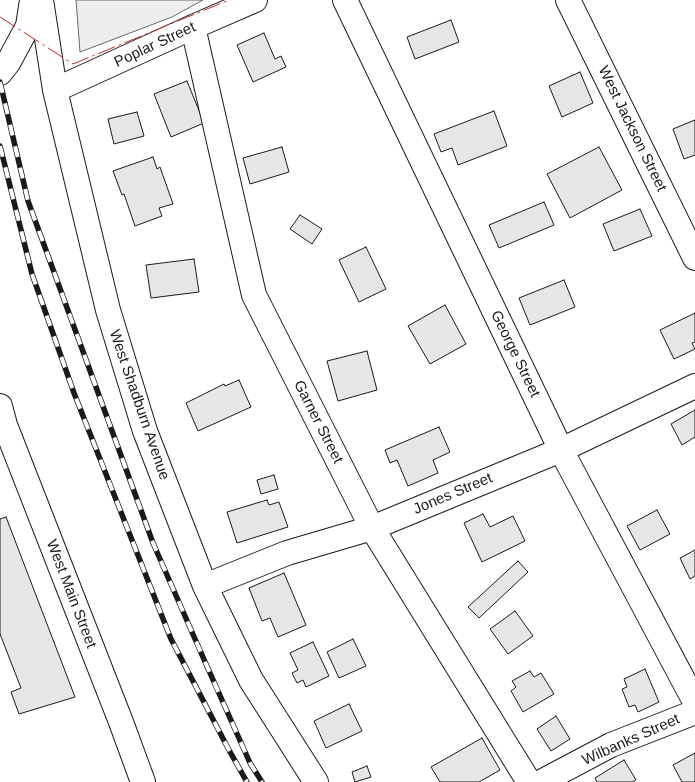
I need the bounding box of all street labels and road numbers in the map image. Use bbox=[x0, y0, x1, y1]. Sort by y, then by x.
street label: Poplar Street bbox=[112, 18, 198, 72]
street label: West Jackson Street bbox=[594, 63, 670, 195]
street label: George Street bbox=[486, 308, 544, 400]
street label: West Shadburn Avenue bbox=[105, 327, 173, 483]
street label: Garner Street bbox=[289, 377, 347, 467]
street label: Jones Street bbox=[411, 469, 495, 519]
street label: West Main Street bbox=[42, 537, 100, 651]
street label: Wilbanks Street bbox=[579, 710, 683, 770]

